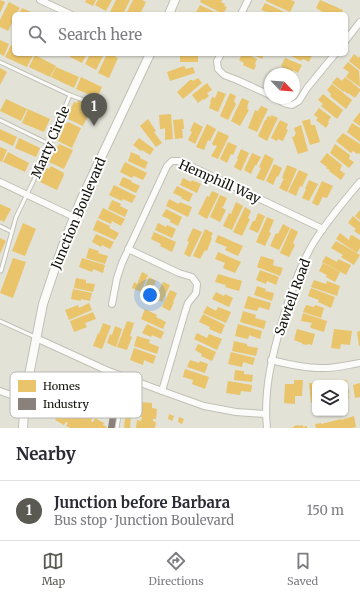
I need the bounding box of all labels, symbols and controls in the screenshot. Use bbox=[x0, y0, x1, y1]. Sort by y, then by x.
search box bbox=[12, 12, 348, 56]
icon: search bbox=[26, 23, 48, 45]
text: Search here bbox=[58, 25, 142, 44]
north arrow bbox=[264, 68, 300, 104]
pin: 1 bbox=[81, 93, 107, 126]
street label: Marty Circle bbox=[28, 103, 73, 181]
street label: Junction Boulevard bbox=[47, 155, 110, 272]
street label: Hemphill Way bbox=[176, 156, 264, 207]
street label: Sawtell Road bbox=[271, 256, 314, 338]
your location bbox=[140, 285, 160, 305]
legend bbox=[10, 372, 142, 418]
text: Homes bbox=[43, 379, 80, 393]
map controls bbox=[312, 380, 348, 416]
button: layers bbox=[312, 380, 348, 416]
text: Industry bbox=[43, 397, 90, 411]
text: Nearby bbox=[16, 443, 76, 465]
text: Junction before Barbara bbox=[54, 493, 230, 512]
text: 1 bbox=[26, 502, 32, 519]
text: 150 m bbox=[307, 502, 344, 519]
text: Bus stop · Junction Boulevard bbox=[54, 512, 234, 529]
tab: Map bbox=[42, 550, 65, 588]
tab: Directions bbox=[149, 550, 204, 588]
tab: Saved bbox=[287, 550, 318, 588]

